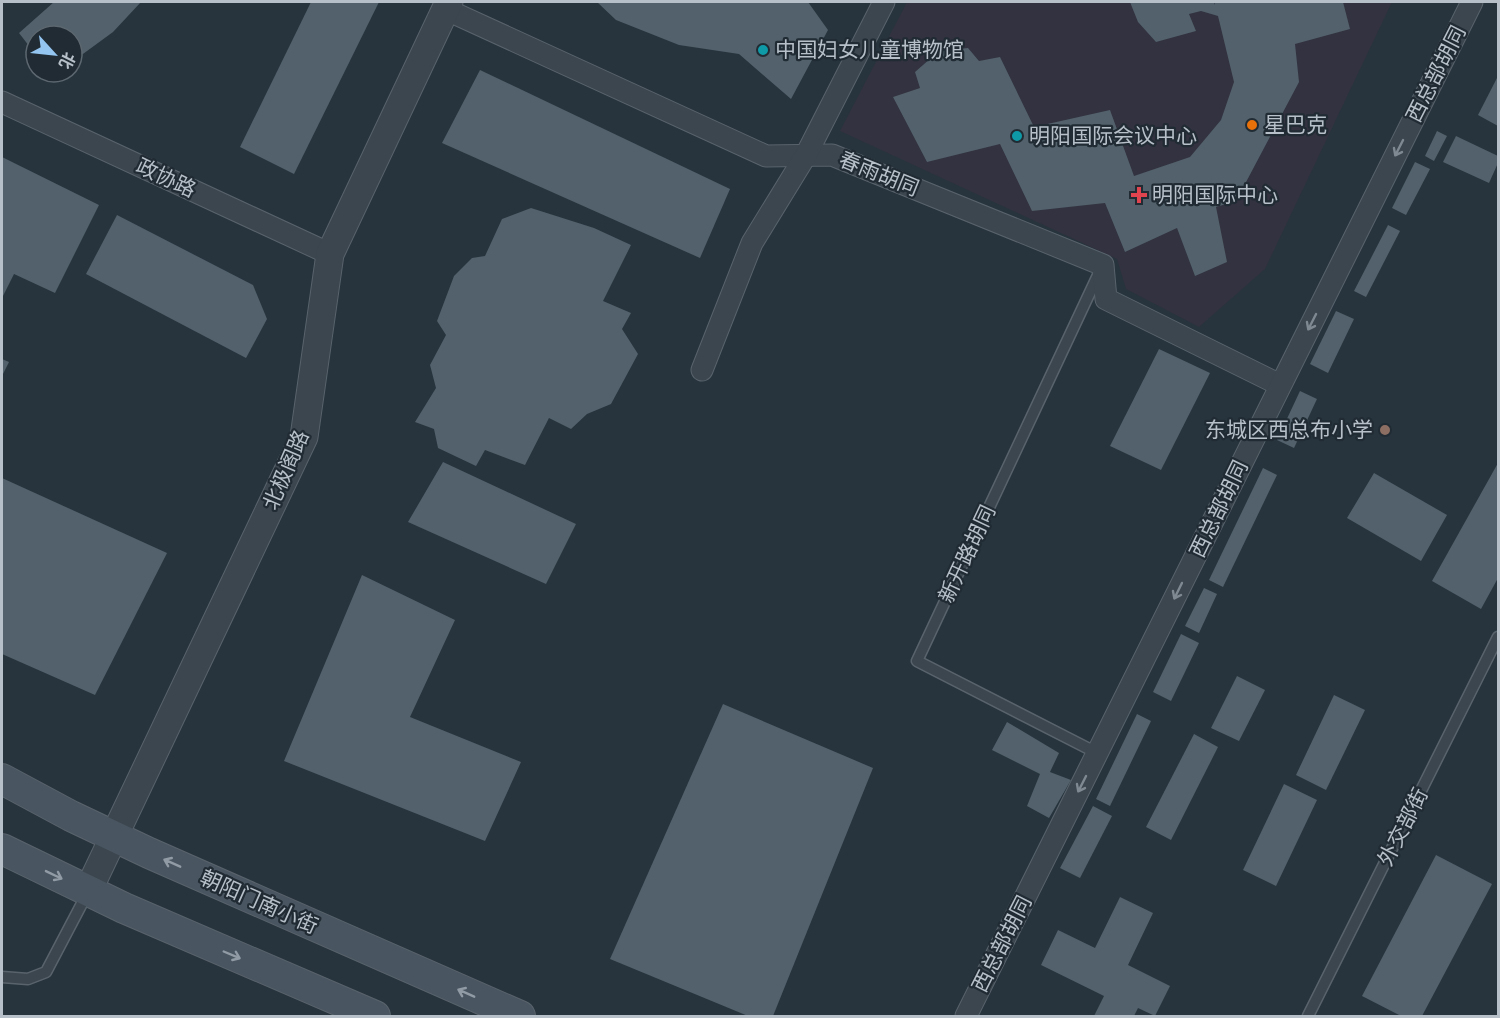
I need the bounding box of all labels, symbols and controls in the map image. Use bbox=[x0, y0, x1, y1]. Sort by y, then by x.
street label: 西总部胡同 bbox=[1401, 21, 1471, 127]
north arrow bbox=[24, 24, 84, 84]
place label: 中国妇女儿童博物馆 bbox=[775, 37, 964, 63]
marker: 中国妇女儿童博物馆 bbox=[756, 43, 770, 57]
text: 北 bbox=[55, 49, 79, 72]
place label: 星巴克 bbox=[1264, 112, 1327, 138]
marker: 星巴克 bbox=[1245, 118, 1259, 132]
place label: 明阳国际会议中心 bbox=[1029, 123, 1197, 149]
marker: 明阳国际会议中心 bbox=[1010, 129, 1024, 143]
one-way arrow bbox=[1393, 138, 1405, 156]
street label: 春雨胡同 bbox=[835, 146, 923, 202]
street label: 政协路 bbox=[132, 153, 200, 203]
place label: 明阳国际中心 bbox=[1152, 182, 1278, 208]
marker: 明阳国际中心 bbox=[1130, 186, 1148, 204]
one-way arrow bbox=[1306, 313, 1318, 330]
place label: 东城区西总布小学 bbox=[1205, 417, 1373, 443]
marker: 东城区西总布小学 bbox=[1378, 423, 1392, 437]
street label: 北极阁路 bbox=[258, 426, 314, 514]
street label: 西总部胡同 bbox=[1184, 456, 1254, 562]
street label: 新开路胡同 bbox=[933, 501, 1001, 607]
one-way arrow bbox=[1172, 581, 1183, 599]
one-way arrow bbox=[1076, 775, 1088, 792]
street label: 外交部街 bbox=[1372, 784, 1434, 870]
one-way arrow bbox=[164, 857, 182, 869]
street label: 朝阳门南小街 bbox=[196, 864, 322, 940]
one-way arrow bbox=[45, 869, 63, 881]
street label: 西总部胡同 bbox=[967, 891, 1037, 997]
one-way arrow bbox=[222, 950, 240, 961]
one-way arrow bbox=[457, 987, 476, 998]

